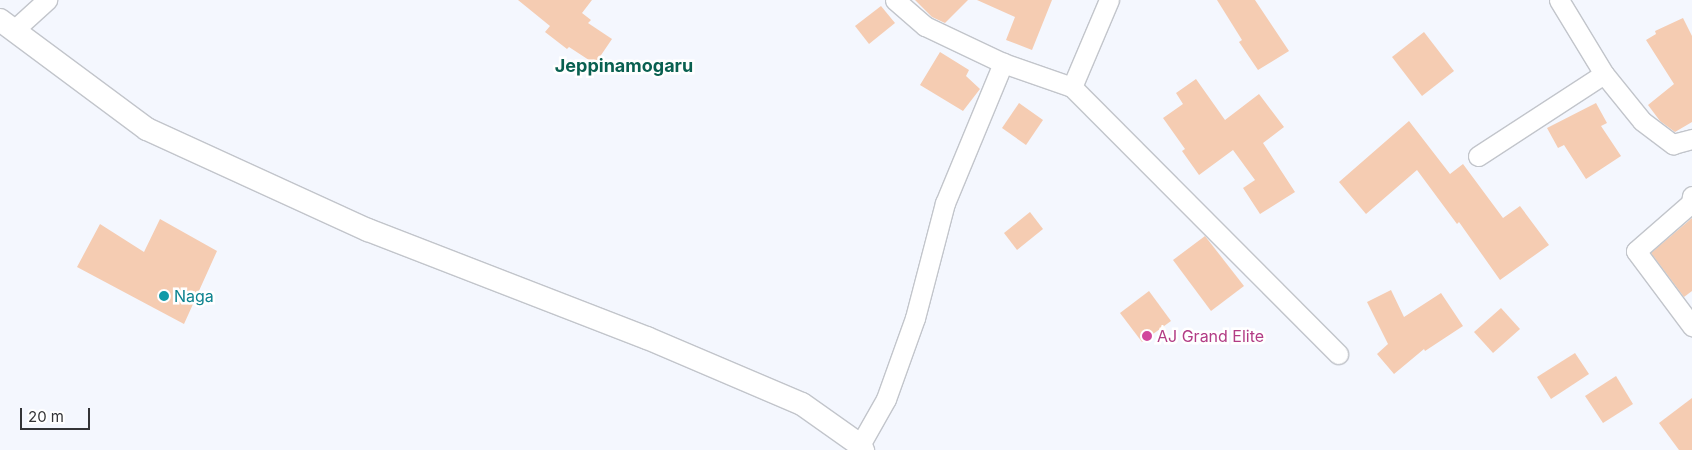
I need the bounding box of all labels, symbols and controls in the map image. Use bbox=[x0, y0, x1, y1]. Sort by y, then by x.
district label: Jeppinamogaru bbox=[555, 55, 693, 77]
place label: Naga bbox=[174, 286, 214, 306]
marker: Naga bbox=[158, 290, 170, 302]
place label: AJ Grand Elite bbox=[1157, 326, 1264, 346]
marker: AJ Grand Elite bbox=[1141, 330, 1153, 342]
scale bar bbox=[22, 398, 92, 430]
text: 20 m bbox=[28, 407, 64, 426]

